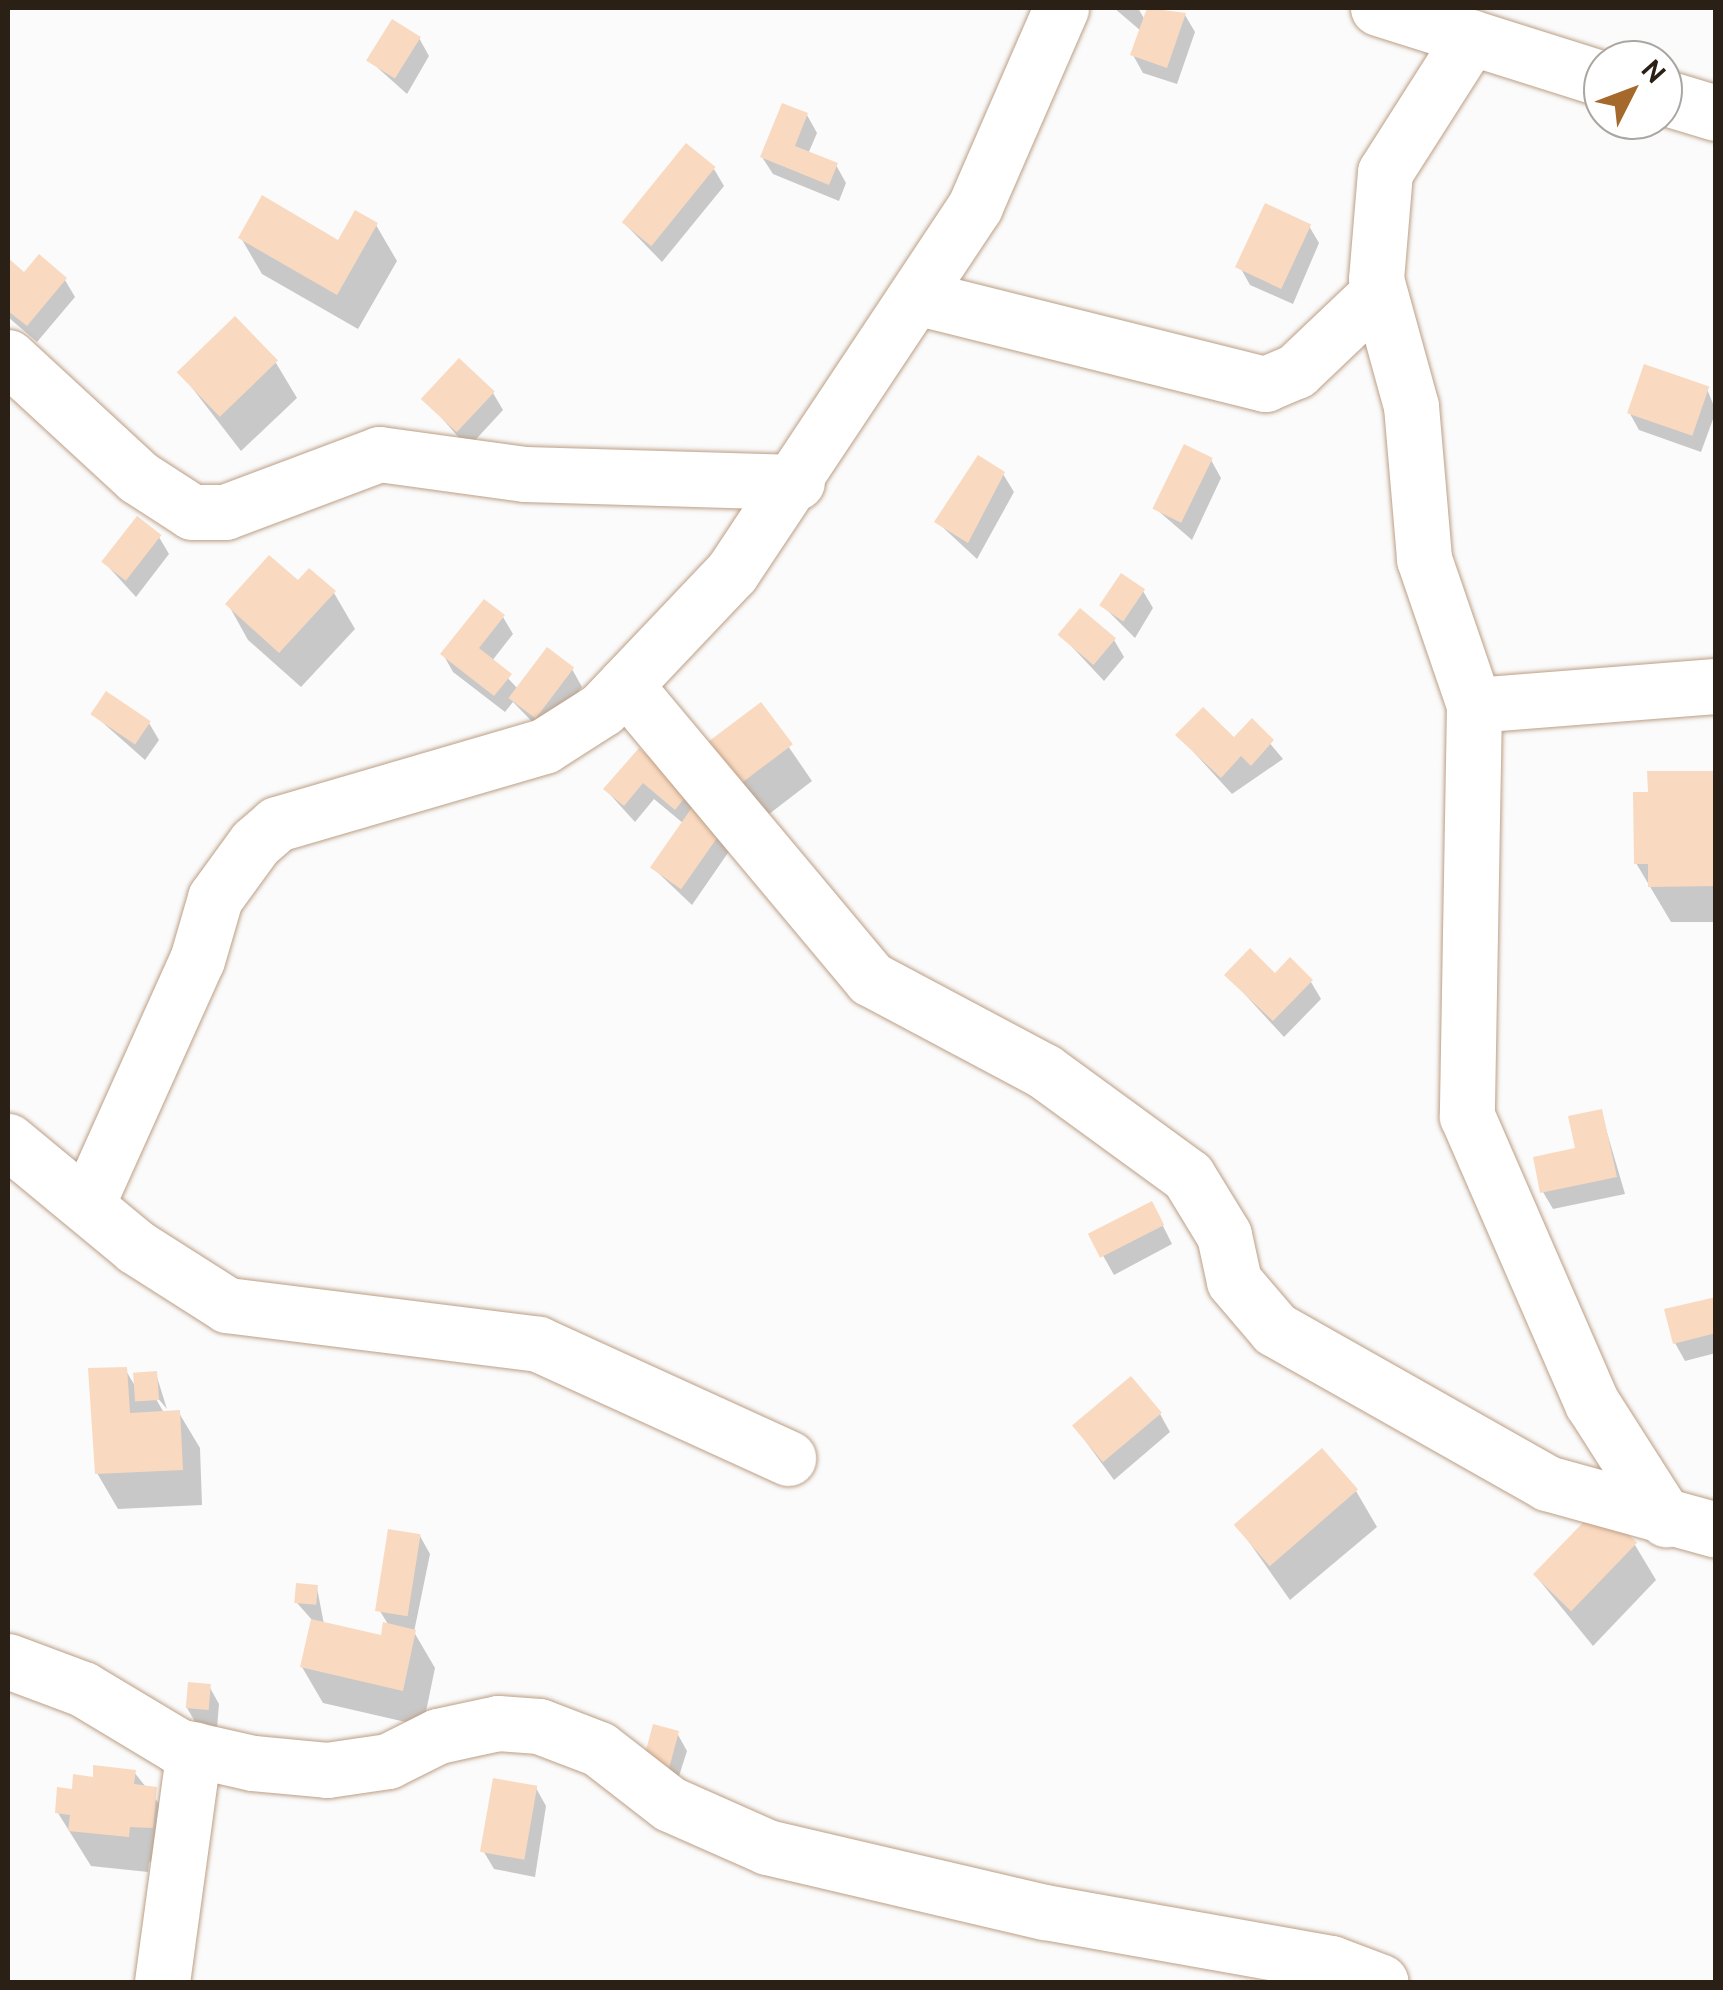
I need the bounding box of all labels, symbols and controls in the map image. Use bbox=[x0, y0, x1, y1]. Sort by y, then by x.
north arrow bbox=[1583, 40, 1683, 140]
text: N bbox=[1635, 53, 1673, 90]

